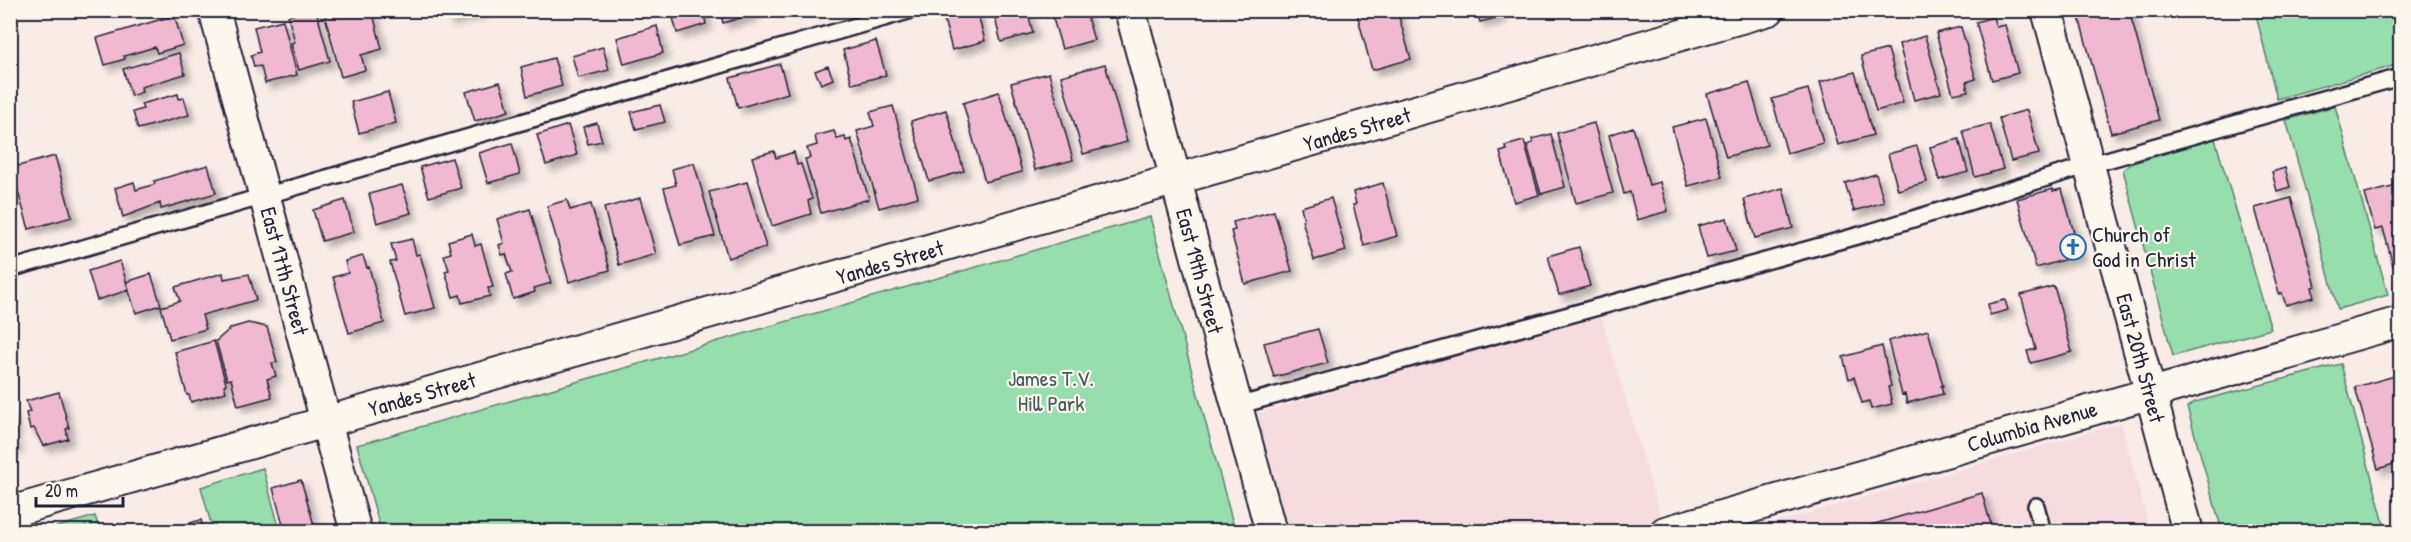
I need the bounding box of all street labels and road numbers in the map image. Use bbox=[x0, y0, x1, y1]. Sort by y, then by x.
street label: Yandes Street bbox=[1300, 99, 1415, 159]
street label: East 17th Street bbox=[254, 204, 317, 339]
street label: East 19th Street bbox=[1169, 205, 1231, 337]
street label: Yandes Street bbox=[833, 232, 948, 292]
street label: East 20th Street bbox=[2109, 290, 2173, 426]
street label: Yandes Street bbox=[365, 364, 480, 424]
street label: Columbia Avenue bbox=[1963, 393, 2101, 459]

